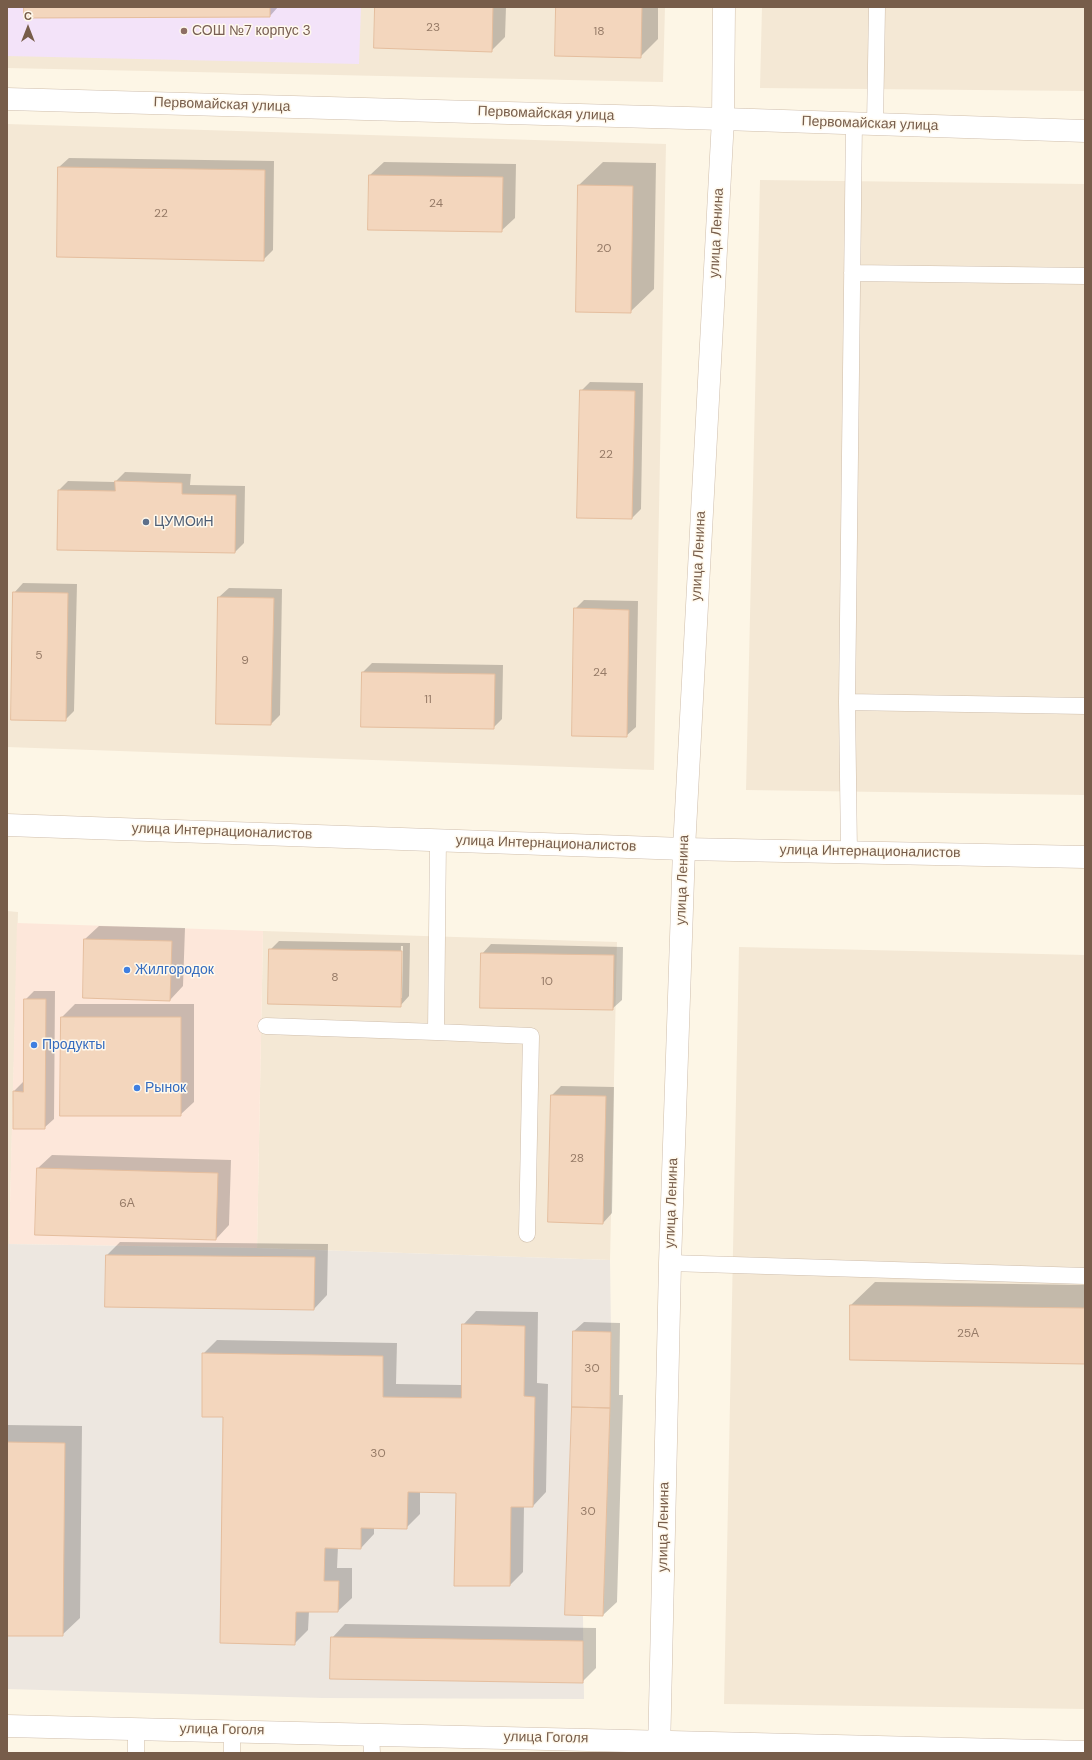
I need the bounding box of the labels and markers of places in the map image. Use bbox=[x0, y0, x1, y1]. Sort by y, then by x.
place label: СОШ №7 корпус 3 bbox=[192, 23, 311, 39]
marker: СОШ №7 корпус 3 bbox=[179, 26, 189, 36]
place label: ЦУМОиН bbox=[154, 514, 214, 530]
marker: ЦУМОиН bbox=[141, 517, 151, 527]
place label: Жилгородок bbox=[135, 962, 214, 978]
marker: Жилгородок bbox=[122, 965, 132, 975]
place label: Продукты bbox=[42, 1037, 105, 1053]
marker: Продукты bbox=[29, 1040, 39, 1050]
place label: Рынок bbox=[145, 1080, 186, 1096]
marker: Рынок bbox=[132, 1083, 142, 1093]

